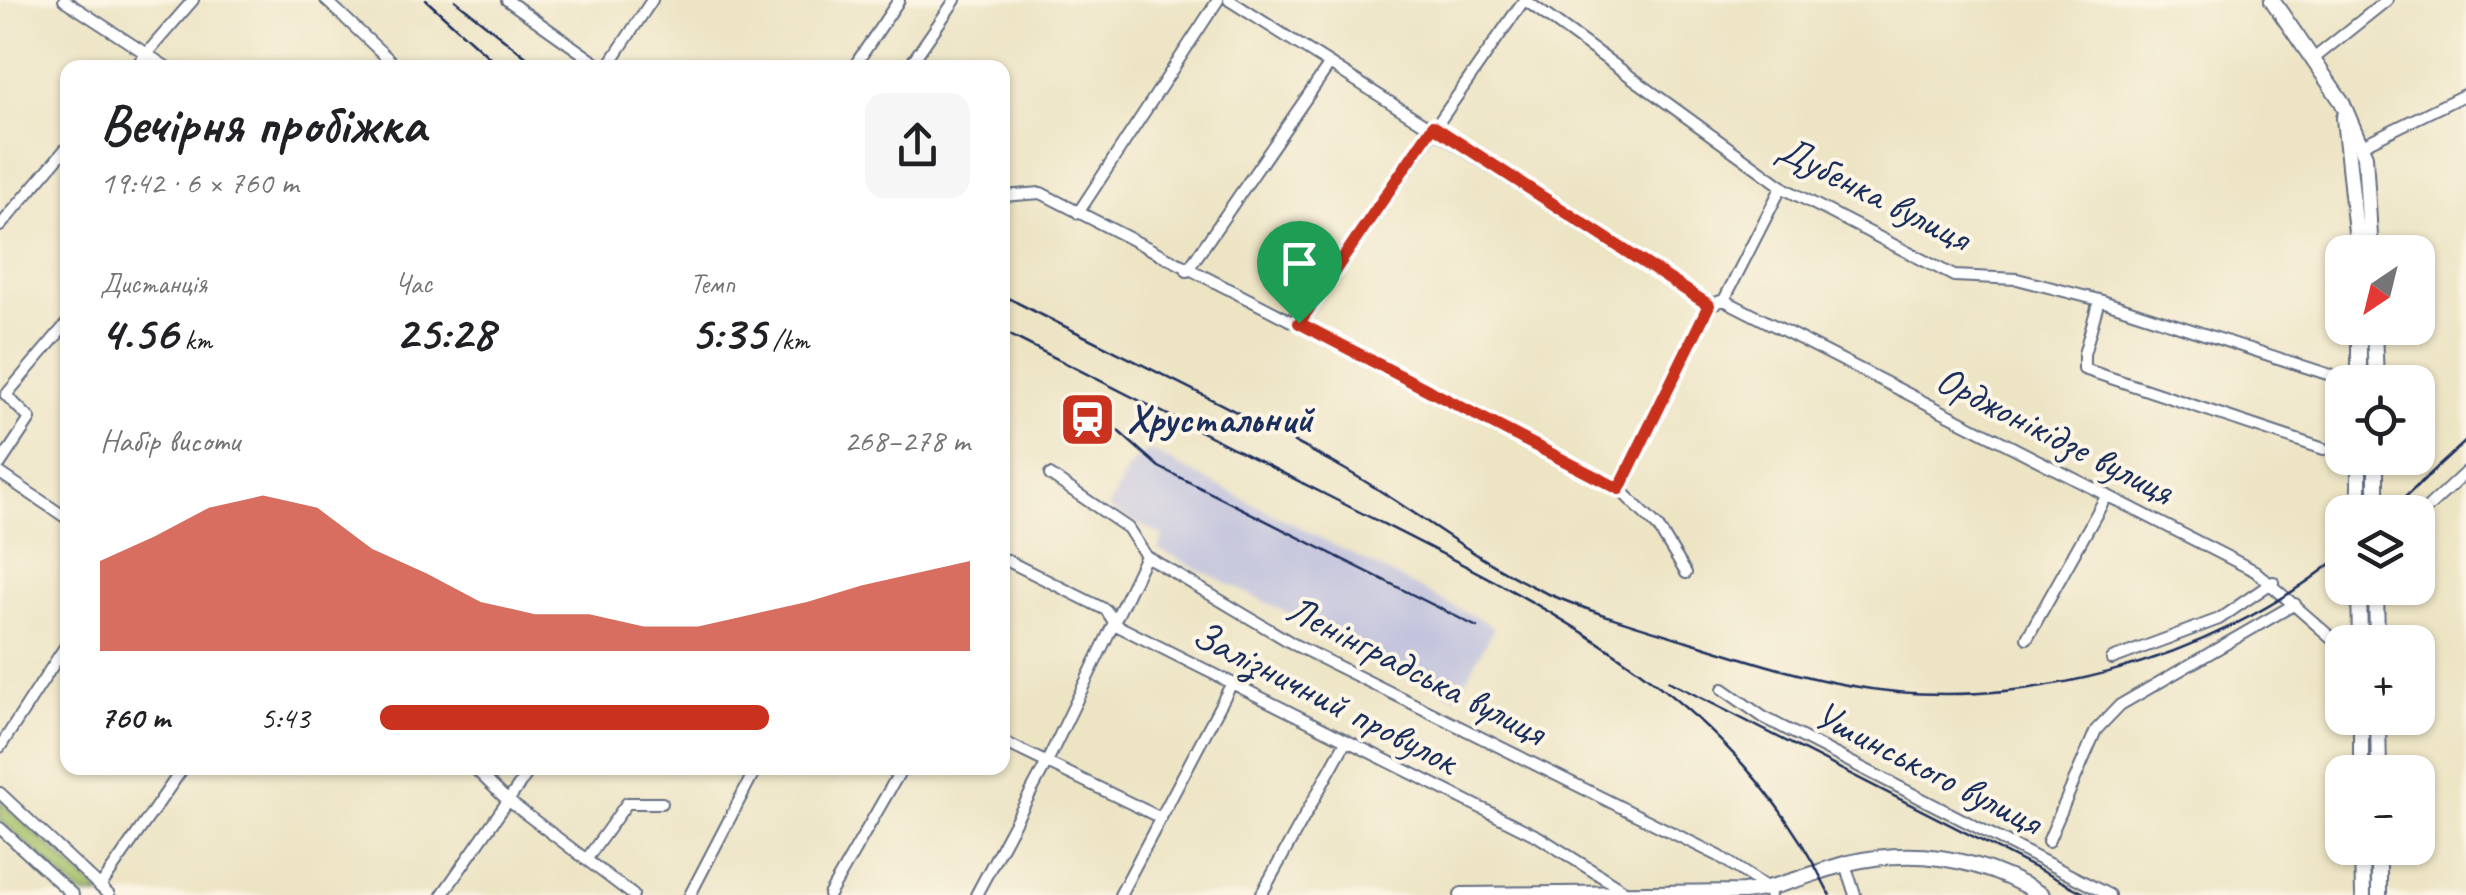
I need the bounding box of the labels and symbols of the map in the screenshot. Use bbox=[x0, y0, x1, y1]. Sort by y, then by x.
street label: Дубенка вулиця bbox=[1769, 123, 1982, 264]
pin bbox=[1257, 221, 1342, 324]
north arrow bbox=[2325, 235, 2435, 345]
street label: Орджонікідзе вулиця bbox=[1928, 354, 2183, 517]
station icon: Хрустальний bbox=[1058, 389, 1118, 449]
place label: Хрустальний bbox=[1127, 394, 1316, 444]
street label: Ленінградська вулиця bbox=[1278, 583, 1556, 758]
street label: Залізничний провулок bbox=[1184, 609, 1469, 787]
street label: Ушинського вулиця bbox=[1806, 689, 2053, 848]

